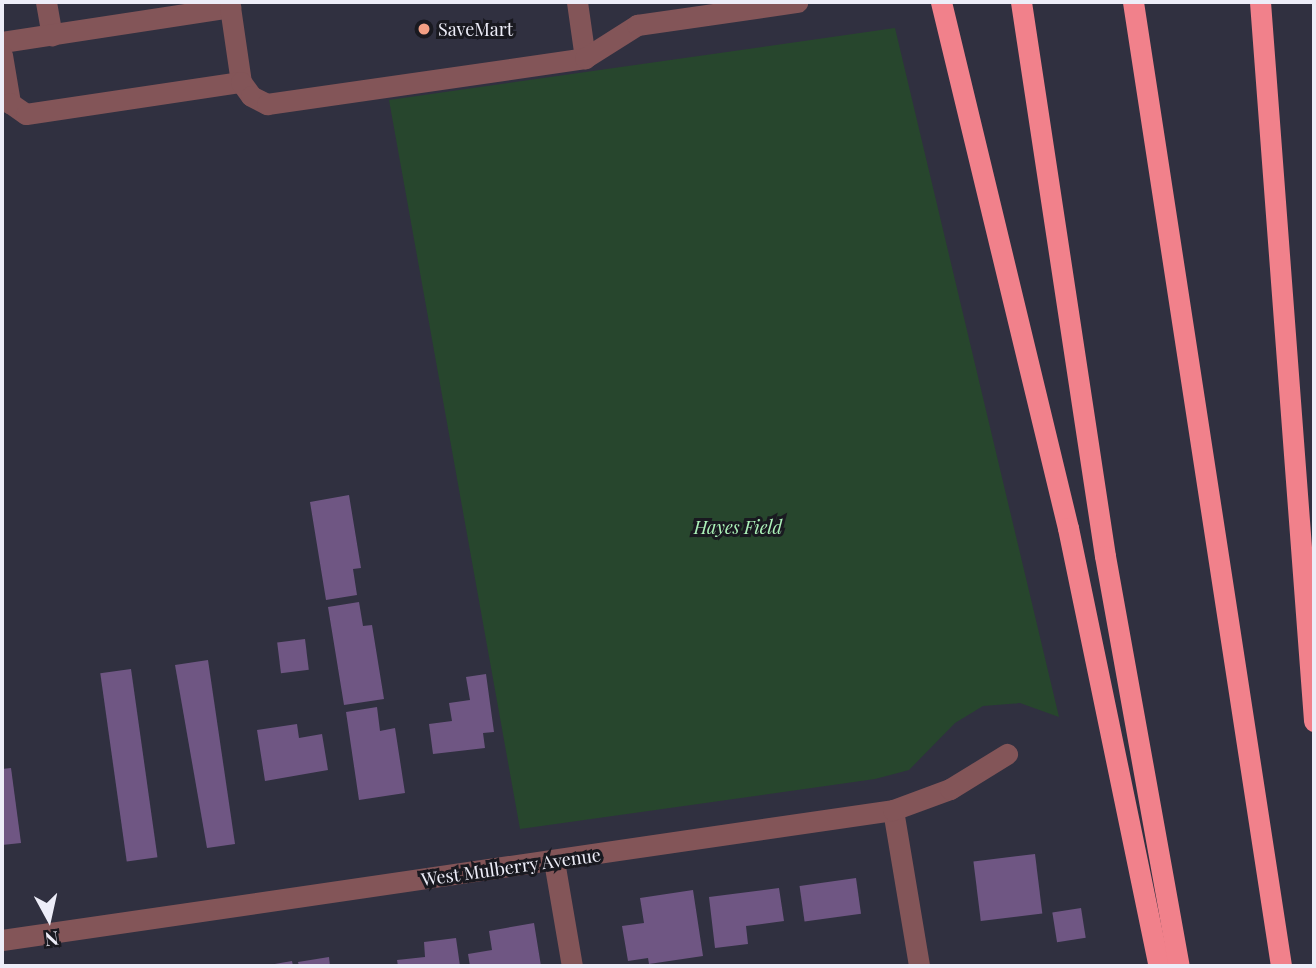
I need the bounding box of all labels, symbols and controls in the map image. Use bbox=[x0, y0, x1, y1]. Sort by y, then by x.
place label: SaveMart bbox=[438, 18, 513, 40]
marker: SaveMart bbox=[416, 21, 432, 37]
park label: Hayes Field bbox=[694, 516, 782, 538]
street label: West Mulberry Avenue bbox=[419, 844, 603, 890]
north arrow bbox=[14, 884, 84, 954]
text: N bbox=[43, 926, 61, 954]

